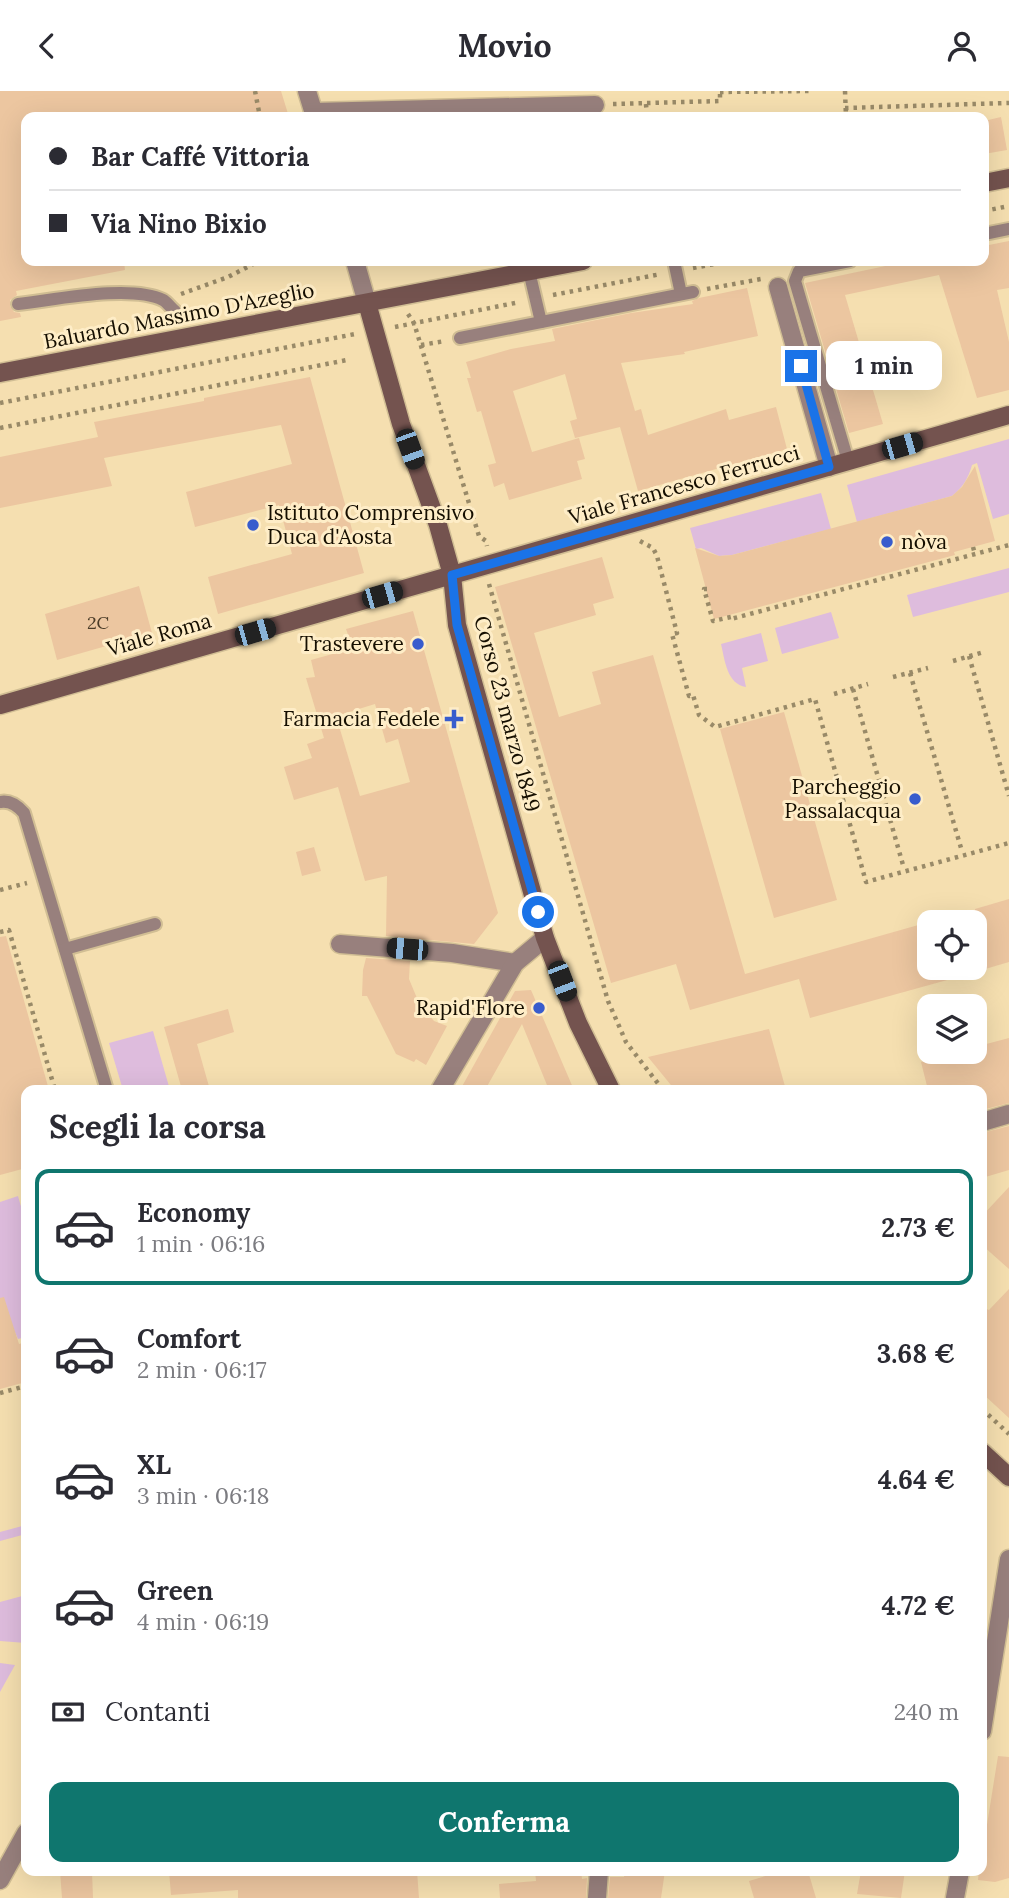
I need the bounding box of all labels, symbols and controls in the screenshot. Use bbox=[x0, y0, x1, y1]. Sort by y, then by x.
text: Movio bbox=[457, 25, 552, 66]
icon: back bbox=[28, 27, 66, 65]
icon: person bbox=[943, 27, 981, 65]
text: Bar Caffé Vittoria bbox=[91, 140, 309, 173]
text: Via Nino Bixio bbox=[91, 207, 267, 240]
street label: Baluardo Massimo D'Azeglio bbox=[41, 276, 316, 355]
callout: 1 min bbox=[826, 341, 941, 391]
route end bbox=[785, 350, 817, 382]
text: 1 min bbox=[855, 351, 913, 380]
car bbox=[393, 426, 428, 472]
car bbox=[879, 430, 926, 462]
street label: Viale Francesco Ferrucci bbox=[564, 439, 803, 531]
place label: Istituto Comprensivo Duca d'Aosta bbox=[267, 499, 474, 550]
marker: Istituto Comprensivo Duca d'Aosta bbox=[245, 517, 261, 533]
place label: nòva bbox=[901, 528, 947, 555]
marker: nòva bbox=[879, 534, 895, 550]
car bbox=[359, 579, 406, 611]
street label: Viale Roma bbox=[102, 607, 214, 663]
house number: 2C bbox=[87, 611, 110, 634]
street label: Corso 23 marzo 1849 bbox=[468, 613, 547, 815]
car bbox=[232, 616, 279, 648]
place label: Trastevere bbox=[300, 630, 404, 657]
marker: Trastevere bbox=[410, 636, 426, 652]
place label: Farmacia Fedele bbox=[283, 705, 440, 732]
marker: Farmacia Fedele bbox=[446, 711, 462, 727]
place label: Parcheggio Passalacqua bbox=[784, 773, 901, 824]
marker: Parcheggio Passalacqua bbox=[907, 791, 923, 807]
route start bbox=[522, 896, 554, 928]
map controls bbox=[917, 910, 987, 1064]
button: locate bbox=[917, 910, 987, 980]
car bbox=[386, 937, 429, 961]
car bbox=[545, 958, 580, 1004]
place label: Rapid'Flore bbox=[416, 994, 525, 1021]
button: layers bbox=[917, 994, 987, 1064]
marker: Rapid'Flore bbox=[531, 1000, 547, 1016]
text: Scegli la corsa bbox=[49, 1106, 266, 1147]
icon: car bbox=[53, 1196, 116, 1259]
text: Economy bbox=[137, 1196, 250, 1229]
text: 2.73 € bbox=[881, 1211, 955, 1244]
text: 1 min · 06:16 bbox=[137, 1229, 265, 1258]
icon: car bbox=[53, 1322, 116, 1385]
text: Comfort bbox=[137, 1322, 241, 1355]
text: 3.68 € bbox=[877, 1337, 955, 1370]
text: 2 min · 06:17 bbox=[137, 1355, 267, 1384]
icon: car bbox=[53, 1448, 116, 1511]
text: XL bbox=[137, 1448, 171, 1481]
text: 4.64 € bbox=[878, 1463, 955, 1496]
text: 3 min · 06:18 bbox=[137, 1481, 269, 1510]
icon: car bbox=[53, 1574, 116, 1637]
text: Green bbox=[137, 1574, 213, 1607]
text: 4.72 € bbox=[882, 1589, 955, 1622]
text: 4 min · 06:19 bbox=[137, 1607, 269, 1636]
icon: cash bbox=[49, 1693, 87, 1731]
text: Contanti bbox=[105, 1695, 210, 1728]
text: 240 m bbox=[894, 1697, 959, 1726]
button: Conferma bbox=[49, 1782, 959, 1862]

